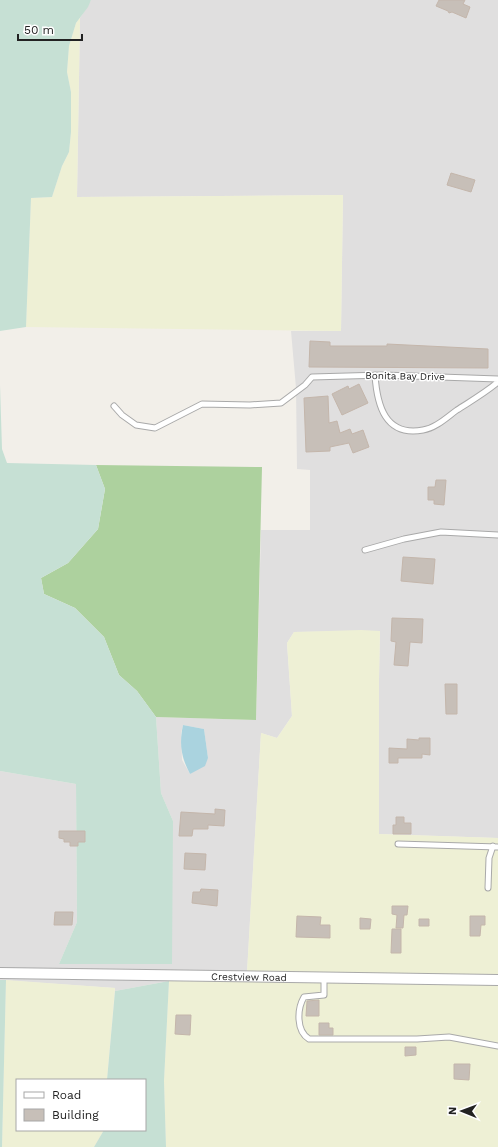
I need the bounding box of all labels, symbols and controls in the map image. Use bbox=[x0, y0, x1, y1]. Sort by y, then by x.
scale bar bbox=[18, 16, 82, 42]
text: 50 m bbox=[24, 23, 54, 37]
street label: Bonita Bay Drive bbox=[365, 370, 445, 382]
street label: Crestview Road bbox=[211, 970, 287, 983]
legend bbox=[16, 1079, 146, 1131]
text: Road bbox=[52, 1088, 81, 1102]
north arrow bbox=[442, 1091, 482, 1131]
text: N bbox=[446, 1107, 459, 1115]
text: Building bbox=[52, 1108, 99, 1122]

